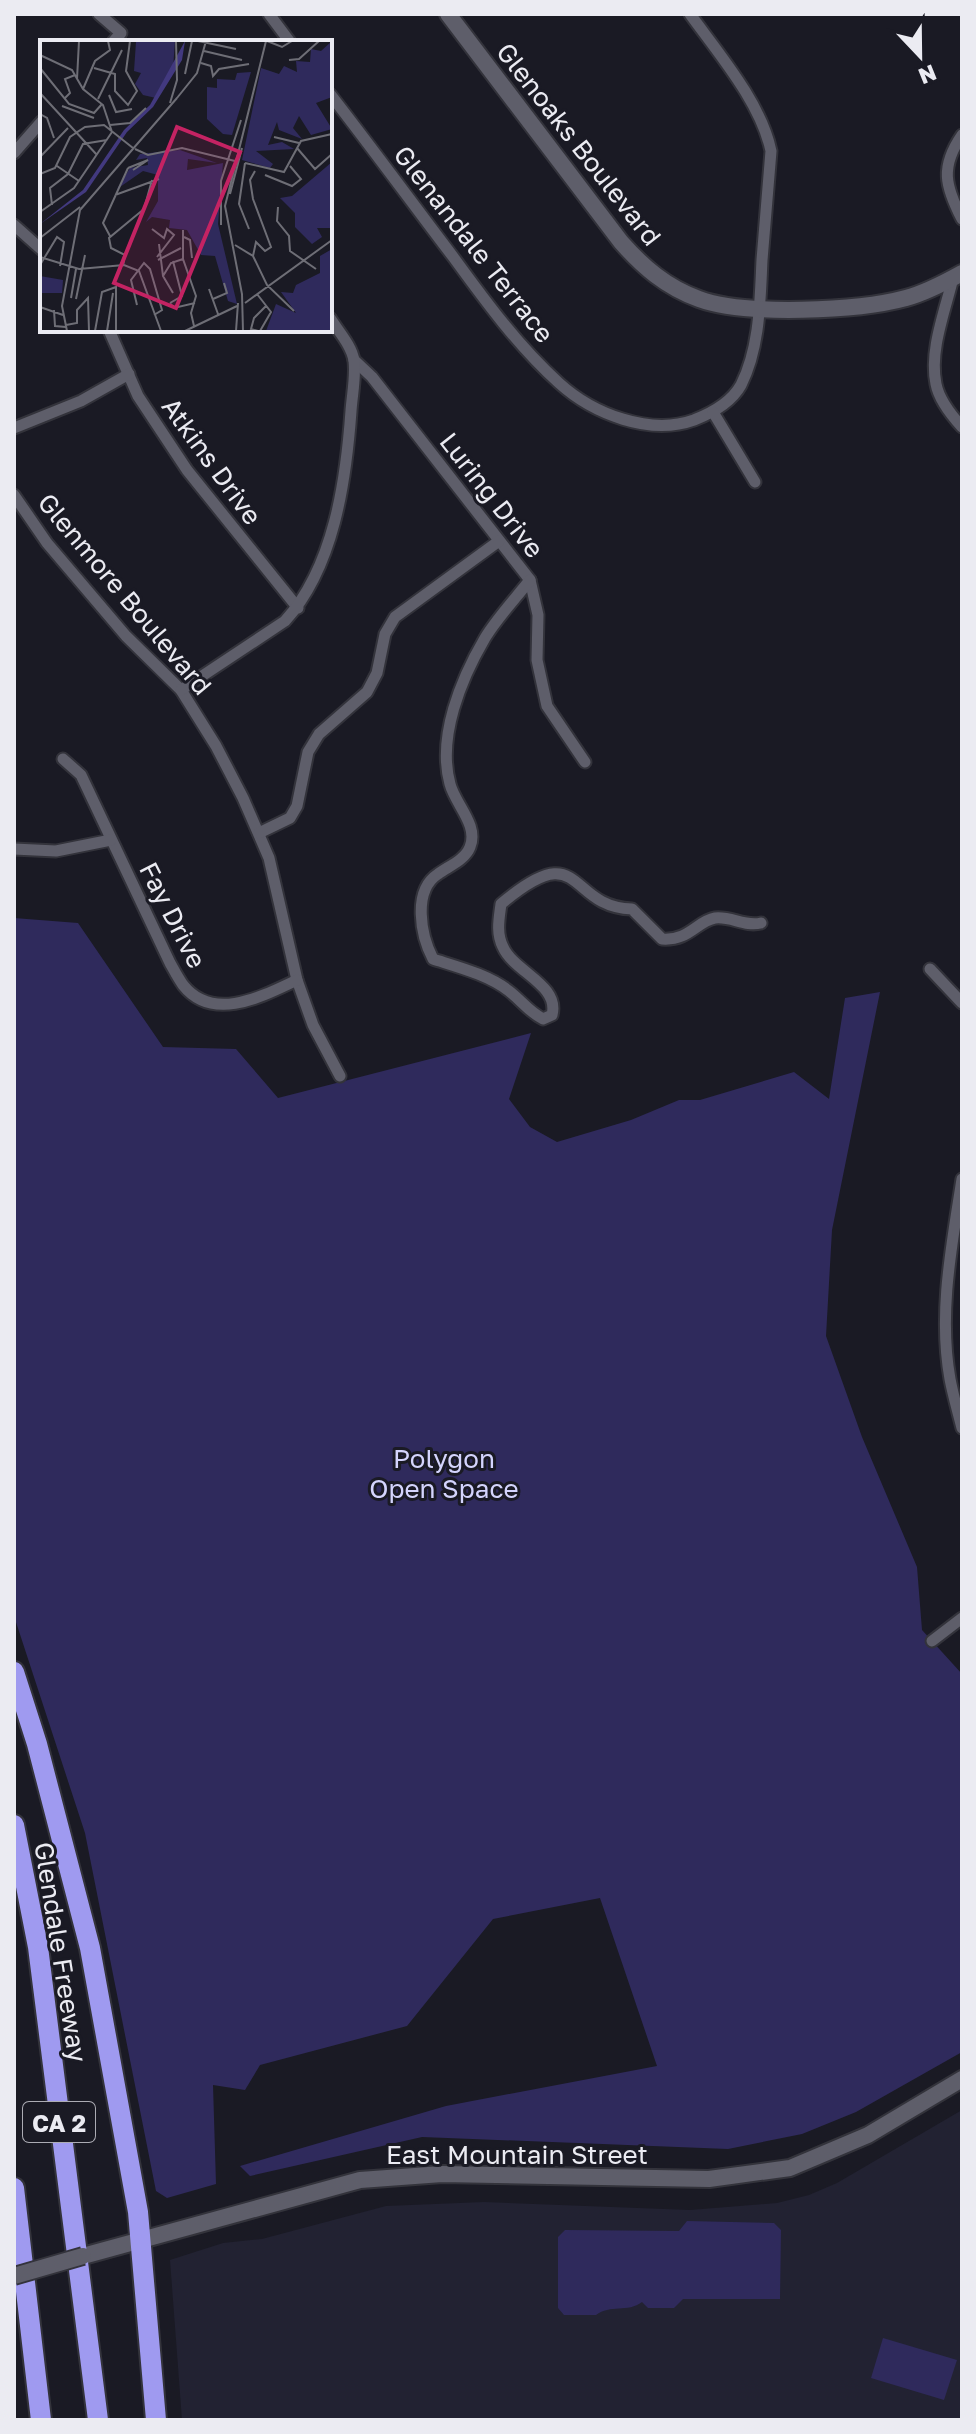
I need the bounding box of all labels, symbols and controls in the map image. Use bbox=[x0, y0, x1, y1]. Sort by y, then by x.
north arrow bbox=[880, 16, 960, 96]
street label: Glenoaks Boulevard bbox=[490, 37, 668, 251]
inset map bbox=[40, 40, 332, 332]
text: N bbox=[915, 59, 940, 91]
street label: Glenandale Terrace bbox=[388, 139, 560, 349]
street label: Atkins Drive bbox=[156, 392, 268, 530]
street label: Luring Drive bbox=[434, 426, 550, 564]
street label: Glenmore Boulevard bbox=[32, 487, 218, 701]
street label: Fay Drive bbox=[133, 857, 213, 973]
park label: Polygon Open Space bbox=[369, 1443, 519, 1504]
street label: Glendale Freeway bbox=[28, 1840, 94, 2065]
road number: CA 2 bbox=[23, 2102, 95, 2142]
street label: East Mountain Street bbox=[386, 2139, 648, 2170]

